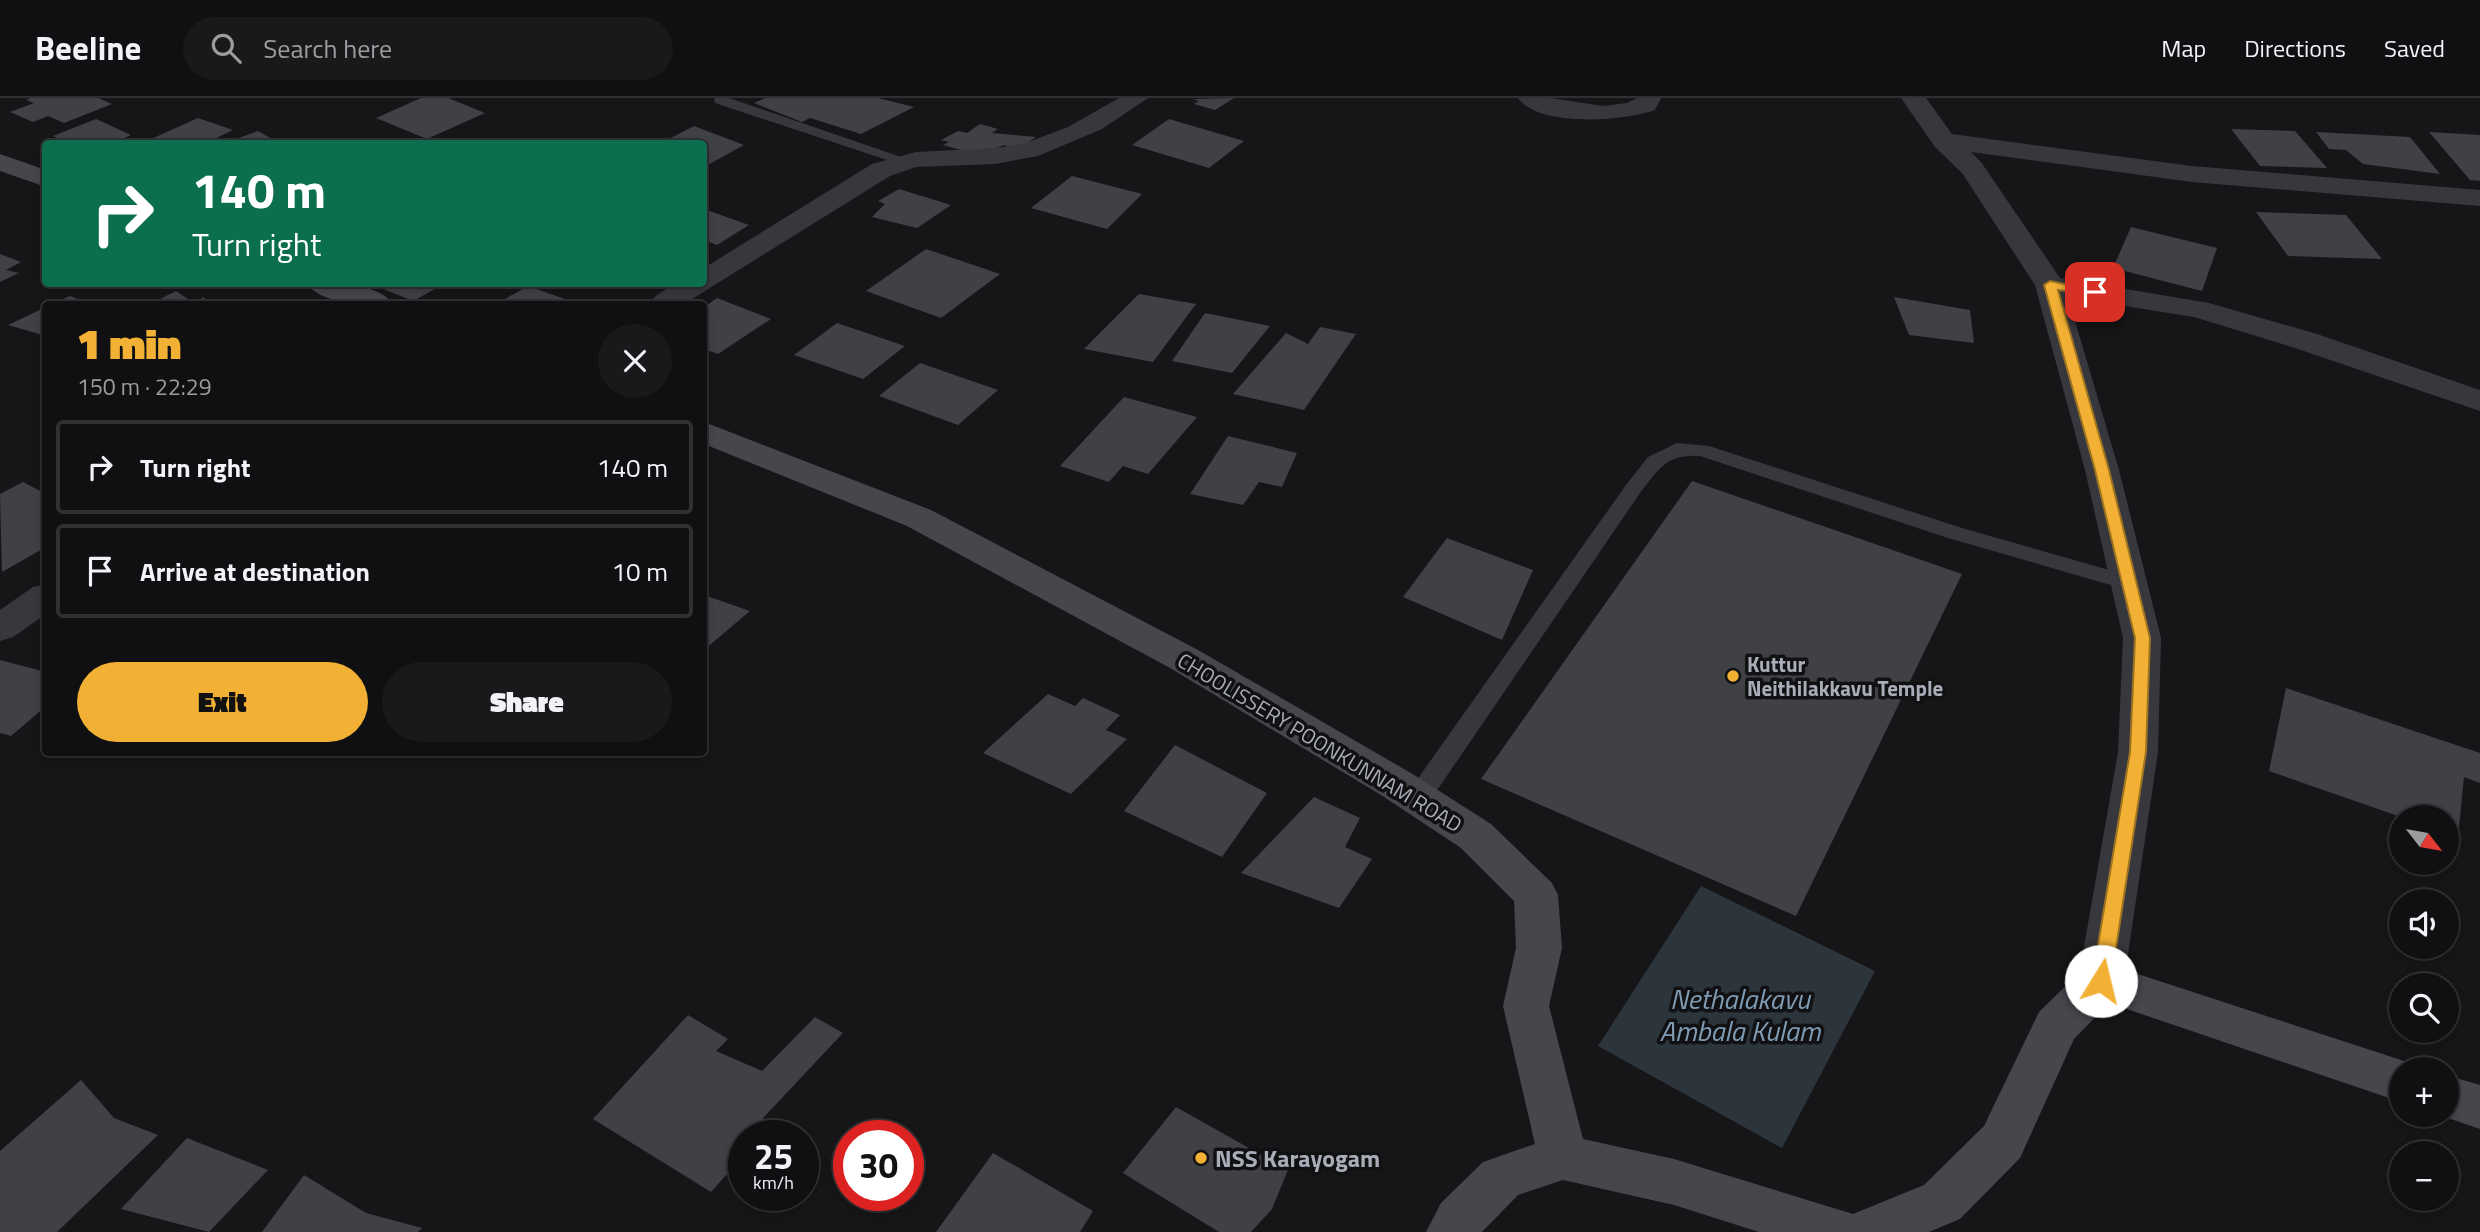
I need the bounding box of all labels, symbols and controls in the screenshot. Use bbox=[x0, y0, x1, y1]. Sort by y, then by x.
search box bbox=[183, 17, 673, 80]
text: Beeline bbox=[35, 23, 141, 73]
icon: search bbox=[207, 29, 245, 67]
text: Search here bbox=[263, 29, 392, 68]
text: Map bbox=[2161, 30, 2206, 66]
text: Directions bbox=[2244, 30, 2346, 66]
text: Saved bbox=[2384, 30, 2445, 66]
text: 140 m bbox=[192, 152, 326, 227]
icon: right bbox=[77, 168, 168, 259]
text: Turn right bbox=[192, 220, 321, 268]
pin bbox=[2065, 262, 2125, 322]
icon: arrive bbox=[2076, 273, 2114, 311]
text: 1 min bbox=[77, 311, 181, 375]
button: close bbox=[598, 324, 672, 398]
text: 150 m · 22:29 bbox=[77, 369, 212, 404]
icon: right bbox=[81, 448, 119, 486]
text: Turn right bbox=[140, 448, 251, 487]
text: 140 m bbox=[597, 448, 668, 487]
icon: arrive bbox=[81, 552, 119, 590]
text: Arrive at destination bbox=[140, 552, 370, 591]
text: 10 m bbox=[611, 552, 668, 591]
street label: CHOOLISSERY POONKUNNAM ROAD bbox=[1172, 644, 1468, 840]
place label: Kuttur Neithilakkavu Temple bbox=[1747, 648, 1943, 704]
button: Exit bbox=[77, 662, 368, 742]
button: Share bbox=[382, 662, 672, 742]
marker: Kuttur Neithilakkavu Temple bbox=[1725, 668, 1741, 684]
north arrow bbox=[2389, 805, 2459, 875]
map controls bbox=[2389, 805, 2459, 1211]
button: sound bbox=[2389, 889, 2459, 959]
position arrow bbox=[2064, 944, 2138, 1018]
button: search bbox=[2389, 973, 2459, 1043]
water label: Nethalakavu Ambala Kulam bbox=[1659, 977, 1822, 1052]
button: + bbox=[2389, 1057, 2459, 1127]
speed limit sign: 30 bbox=[833, 1120, 924, 1211]
text: 25 bbox=[754, 1129, 793, 1183]
place label: NSS Karayogam bbox=[1215, 1140, 1380, 1176]
button: − bbox=[2389, 1141, 2459, 1211]
marker: NSS Karayogam bbox=[1193, 1150, 1209, 1166]
text: km/h bbox=[753, 1169, 794, 1196]

